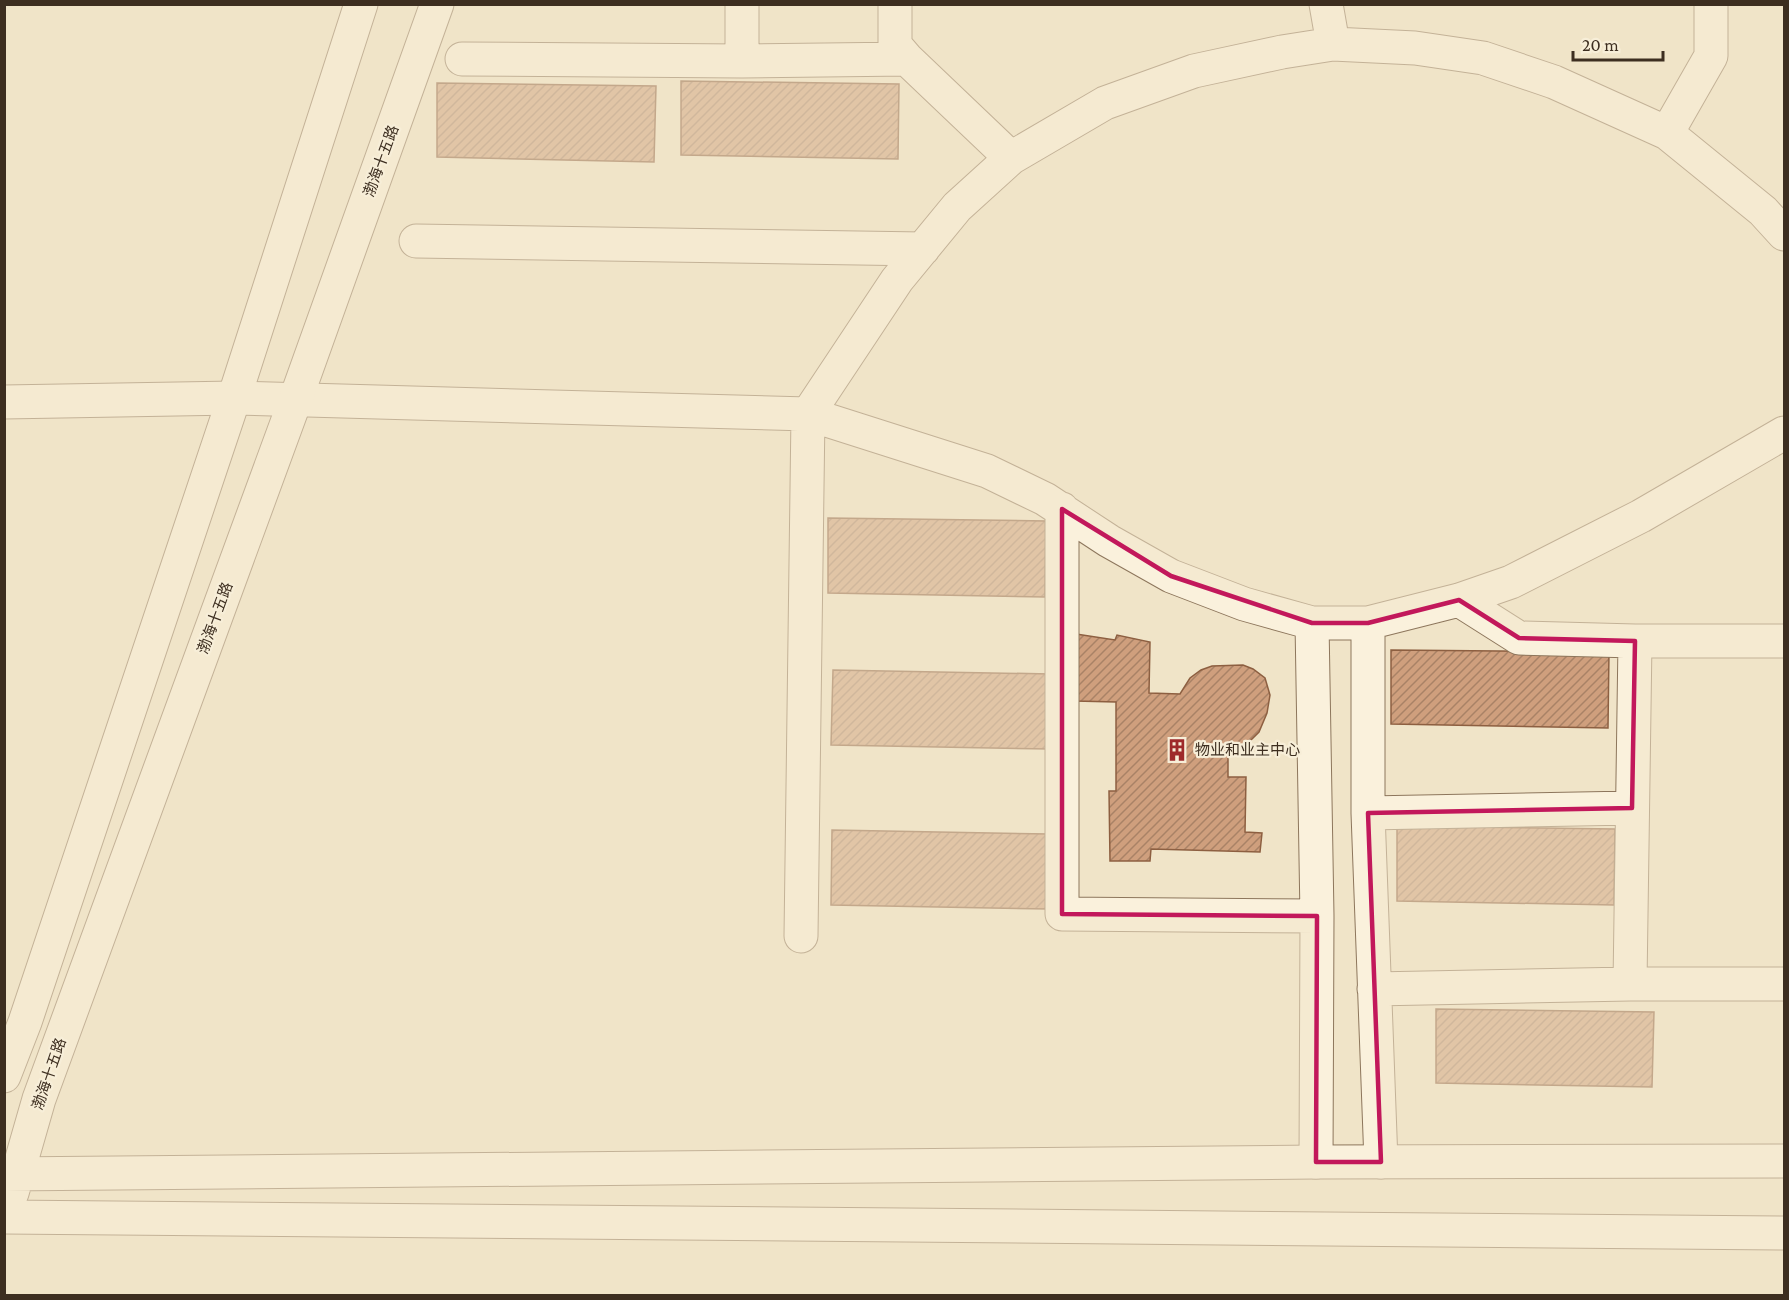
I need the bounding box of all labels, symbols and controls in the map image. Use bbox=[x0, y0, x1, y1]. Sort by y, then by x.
scale bar bbox=[1573, 24, 1663, 62]
text: 20 m bbox=[1582, 35, 1619, 55]
street label: 渤海十五路 bbox=[361, 123, 401, 199]
street label: 渤海十五路 bbox=[195, 580, 235, 656]
building icon: 物业和业主中心 bbox=[1164, 737, 1190, 763]
place label: 物业和业主中心 bbox=[1195, 742, 1300, 758]
street label: 渤海十五路 bbox=[29, 1036, 69, 1112]

